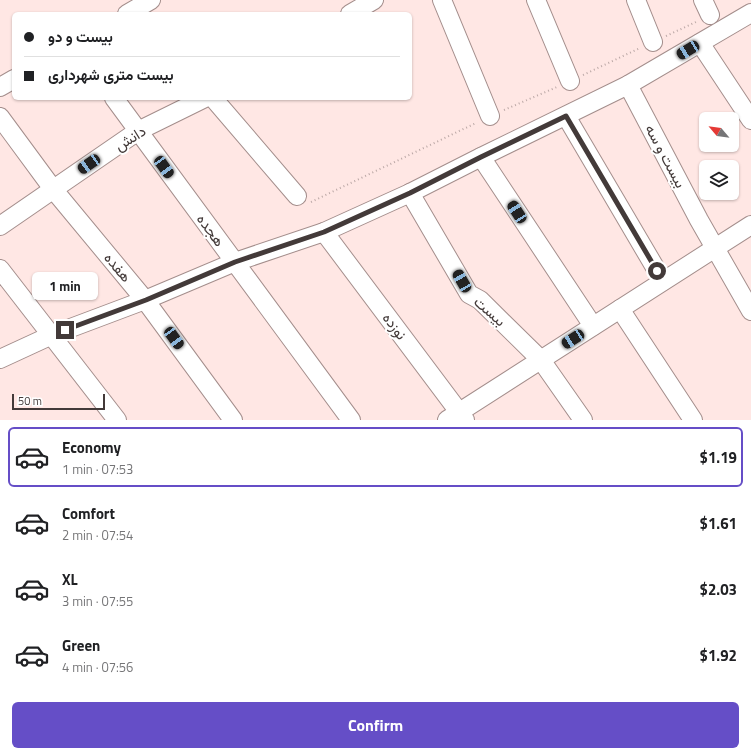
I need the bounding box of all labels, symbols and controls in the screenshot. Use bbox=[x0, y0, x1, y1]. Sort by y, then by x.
text: بیست و دو bbox=[48, 25, 113, 48]
car bbox=[675, 39, 701, 61]
text: بیست متری شهرداری bbox=[48, 63, 174, 86]
north arrow bbox=[699, 112, 739, 152]
map controls bbox=[699, 112, 739, 200]
street label: دانش bbox=[110, 119, 150, 157]
street label: بیست و سه bbox=[640, 120, 692, 192]
car bbox=[76, 152, 102, 176]
car bbox=[152, 154, 176, 180]
button: layers bbox=[699, 160, 739, 200]
car bbox=[505, 199, 529, 225]
street label: هجده bbox=[191, 209, 231, 251]
street label: هفده bbox=[99, 247, 137, 287]
route start bbox=[648, 262, 666, 280]
car bbox=[451, 268, 473, 294]
callout: 1 min bbox=[32, 272, 98, 300]
text: 1 min bbox=[49, 276, 81, 296]
street label: بیست bbox=[469, 290, 511, 332]
street label: نوزده bbox=[377, 307, 413, 345]
route end bbox=[56, 321, 74, 339]
car bbox=[162, 325, 186, 351]
car bbox=[560, 327, 586, 351]
scale bar bbox=[12, 392, 105, 411]
text: 50 m bbox=[18, 393, 42, 409]
text: Economy bbox=[62, 436, 121, 459]
icon: car bbox=[14, 439, 50, 475]
text: $1.19 bbox=[700, 446, 737, 469]
text: 1 min · 07:53 bbox=[62, 459, 133, 479]
text: Comfort bbox=[62, 502, 115, 525]
icon: car bbox=[14, 505, 50, 541]
text: $1.61 bbox=[700, 512, 737, 535]
text: 2 min · 07:54 bbox=[62, 525, 133, 545]
text: XL bbox=[62, 568, 78, 591]
icon: car bbox=[14, 571, 50, 607]
text: $2.03 bbox=[700, 578, 737, 601]
text: 3 min · 07:55 bbox=[62, 591, 133, 611]
text: Green bbox=[62, 634, 100, 657]
icon: car bbox=[14, 637, 50, 673]
text: $1.92 bbox=[700, 644, 737, 667]
text: 4 min · 07:56 bbox=[62, 657, 133, 677]
button: Confirm bbox=[12, 702, 739, 748]

